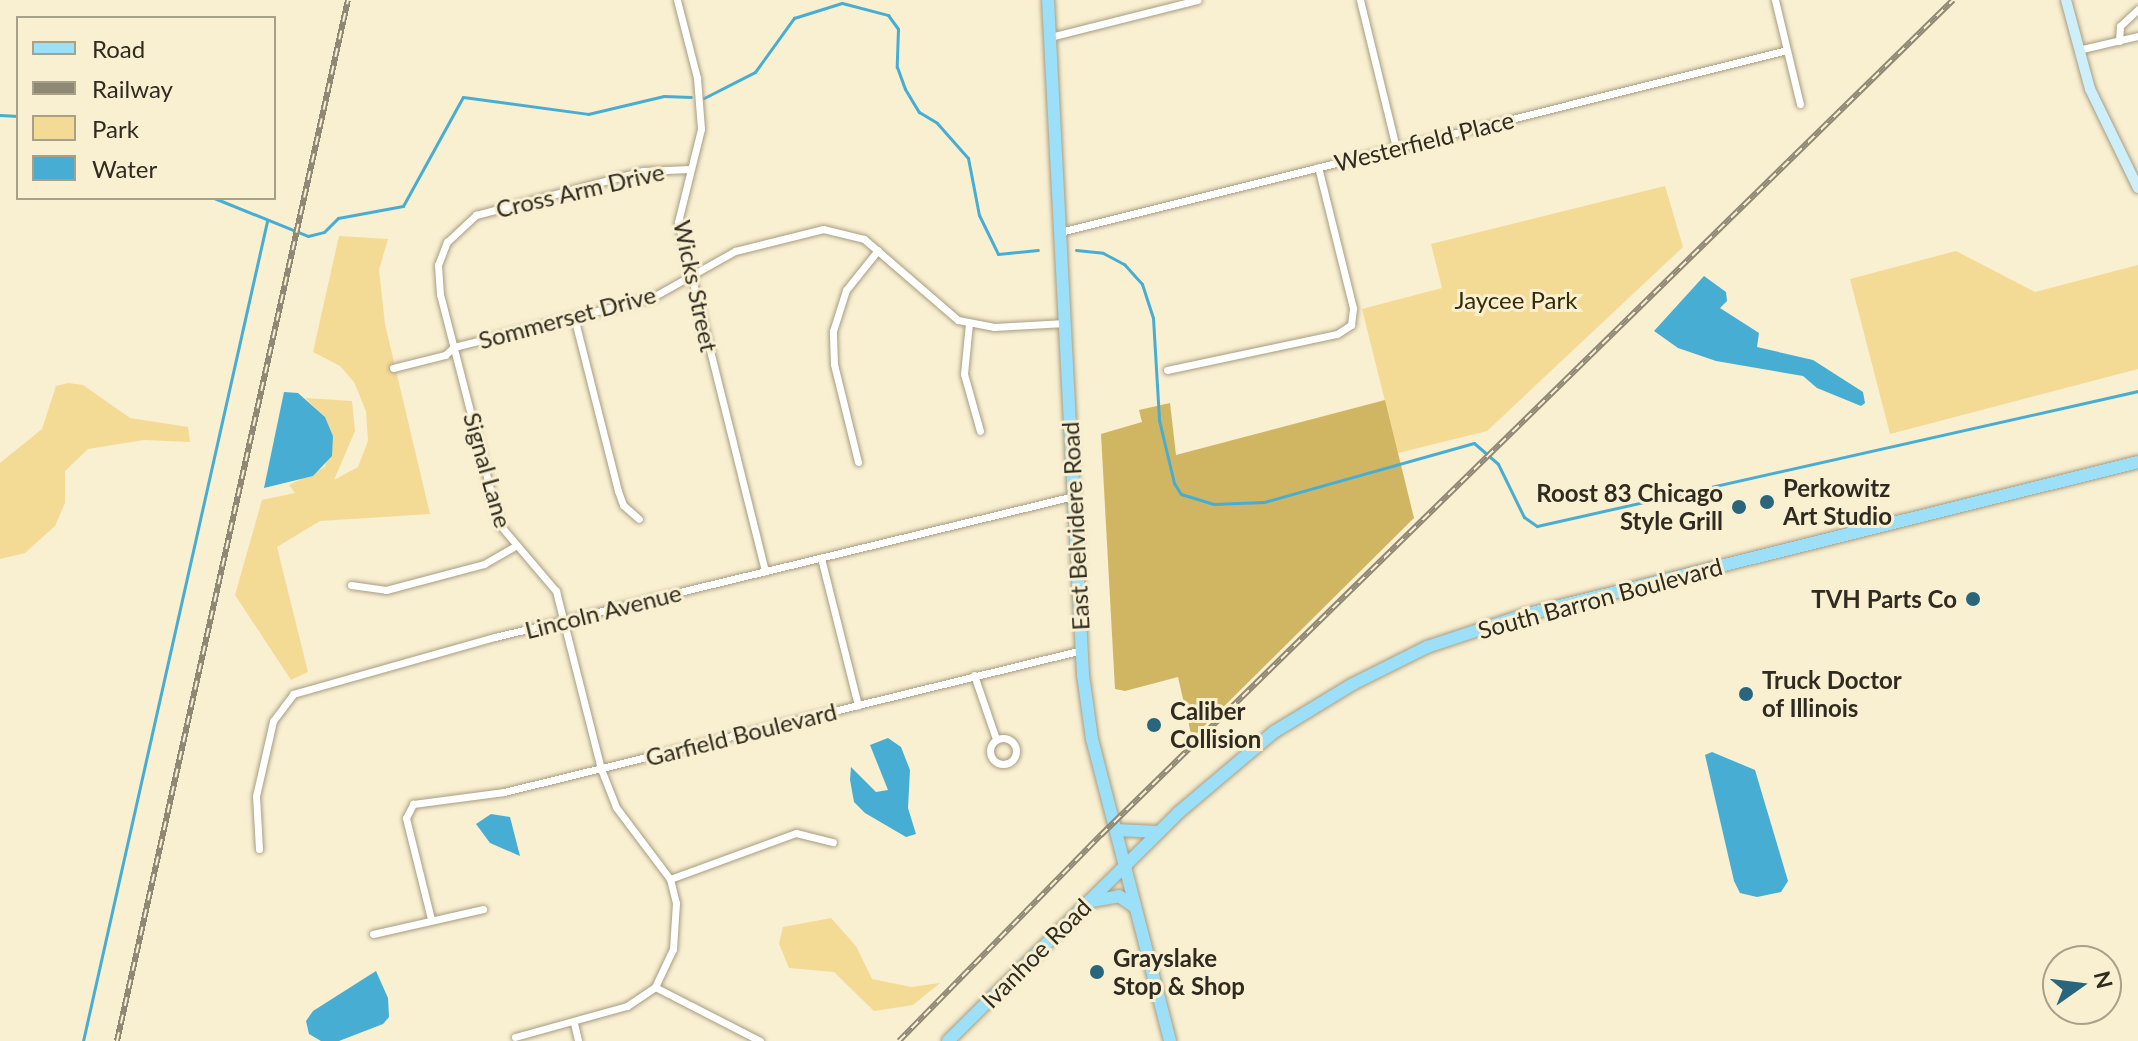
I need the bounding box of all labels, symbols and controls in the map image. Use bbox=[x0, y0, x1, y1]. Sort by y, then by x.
legend bbox=[16, 16, 276, 200]
text: Road bbox=[92, 34, 145, 63]
text: Railway bbox=[92, 74, 173, 103]
street label: Westerfield Place bbox=[1331, 105, 1517, 177]
text: Park bbox=[92, 114, 139, 143]
text: Water bbox=[92, 154, 157, 183]
street label: Cross Arm Drive bbox=[493, 157, 667, 223]
street label: Wicks Street bbox=[668, 218, 724, 354]
street label: Sommerset Drive bbox=[475, 279, 659, 355]
park label: Jaycee Park bbox=[1455, 286, 1577, 314]
street label: Signal Lane bbox=[458, 409, 518, 531]
street label: East Belvidere Road bbox=[1055, 421, 1095, 631]
place label: Perkowitz Art Studio bbox=[1783, 474, 1892, 530]
place label: Roost 83 Chicago Style Grill bbox=[1536, 479, 1723, 535]
marker: Perkowitz Art Studio bbox=[1758, 493, 1776, 511]
marker: Roost 83 Chicago Style Grill bbox=[1730, 498, 1748, 516]
street label: South Barron Boulevard bbox=[1475, 552, 1725, 644]
street label: Lincoln Avenue bbox=[521, 578, 685, 644]
place label: TVH Parts Co bbox=[1811, 585, 1957, 613]
marker: TVH Parts Co bbox=[1964, 590, 1982, 608]
place label: Truck Doctor of Illinois bbox=[1762, 666, 1902, 722]
marker: Truck Doctor of Illinois bbox=[1737, 685, 1755, 703]
street label: Garfield Boulevard bbox=[642, 696, 840, 772]
place label: Caliber Collision bbox=[1170, 697, 1261, 753]
marker: Caliber Collision bbox=[1145, 716, 1163, 734]
street label: Ivanhoe Road bbox=[975, 892, 1097, 1014]
place label: Grayslake Stop & Shop bbox=[1113, 944, 1245, 1000]
north arrow bbox=[2042, 945, 2122, 1025]
marker: Grayslake Stop & Shop bbox=[1088, 963, 1106, 981]
text: N bbox=[2089, 968, 2119, 991]

